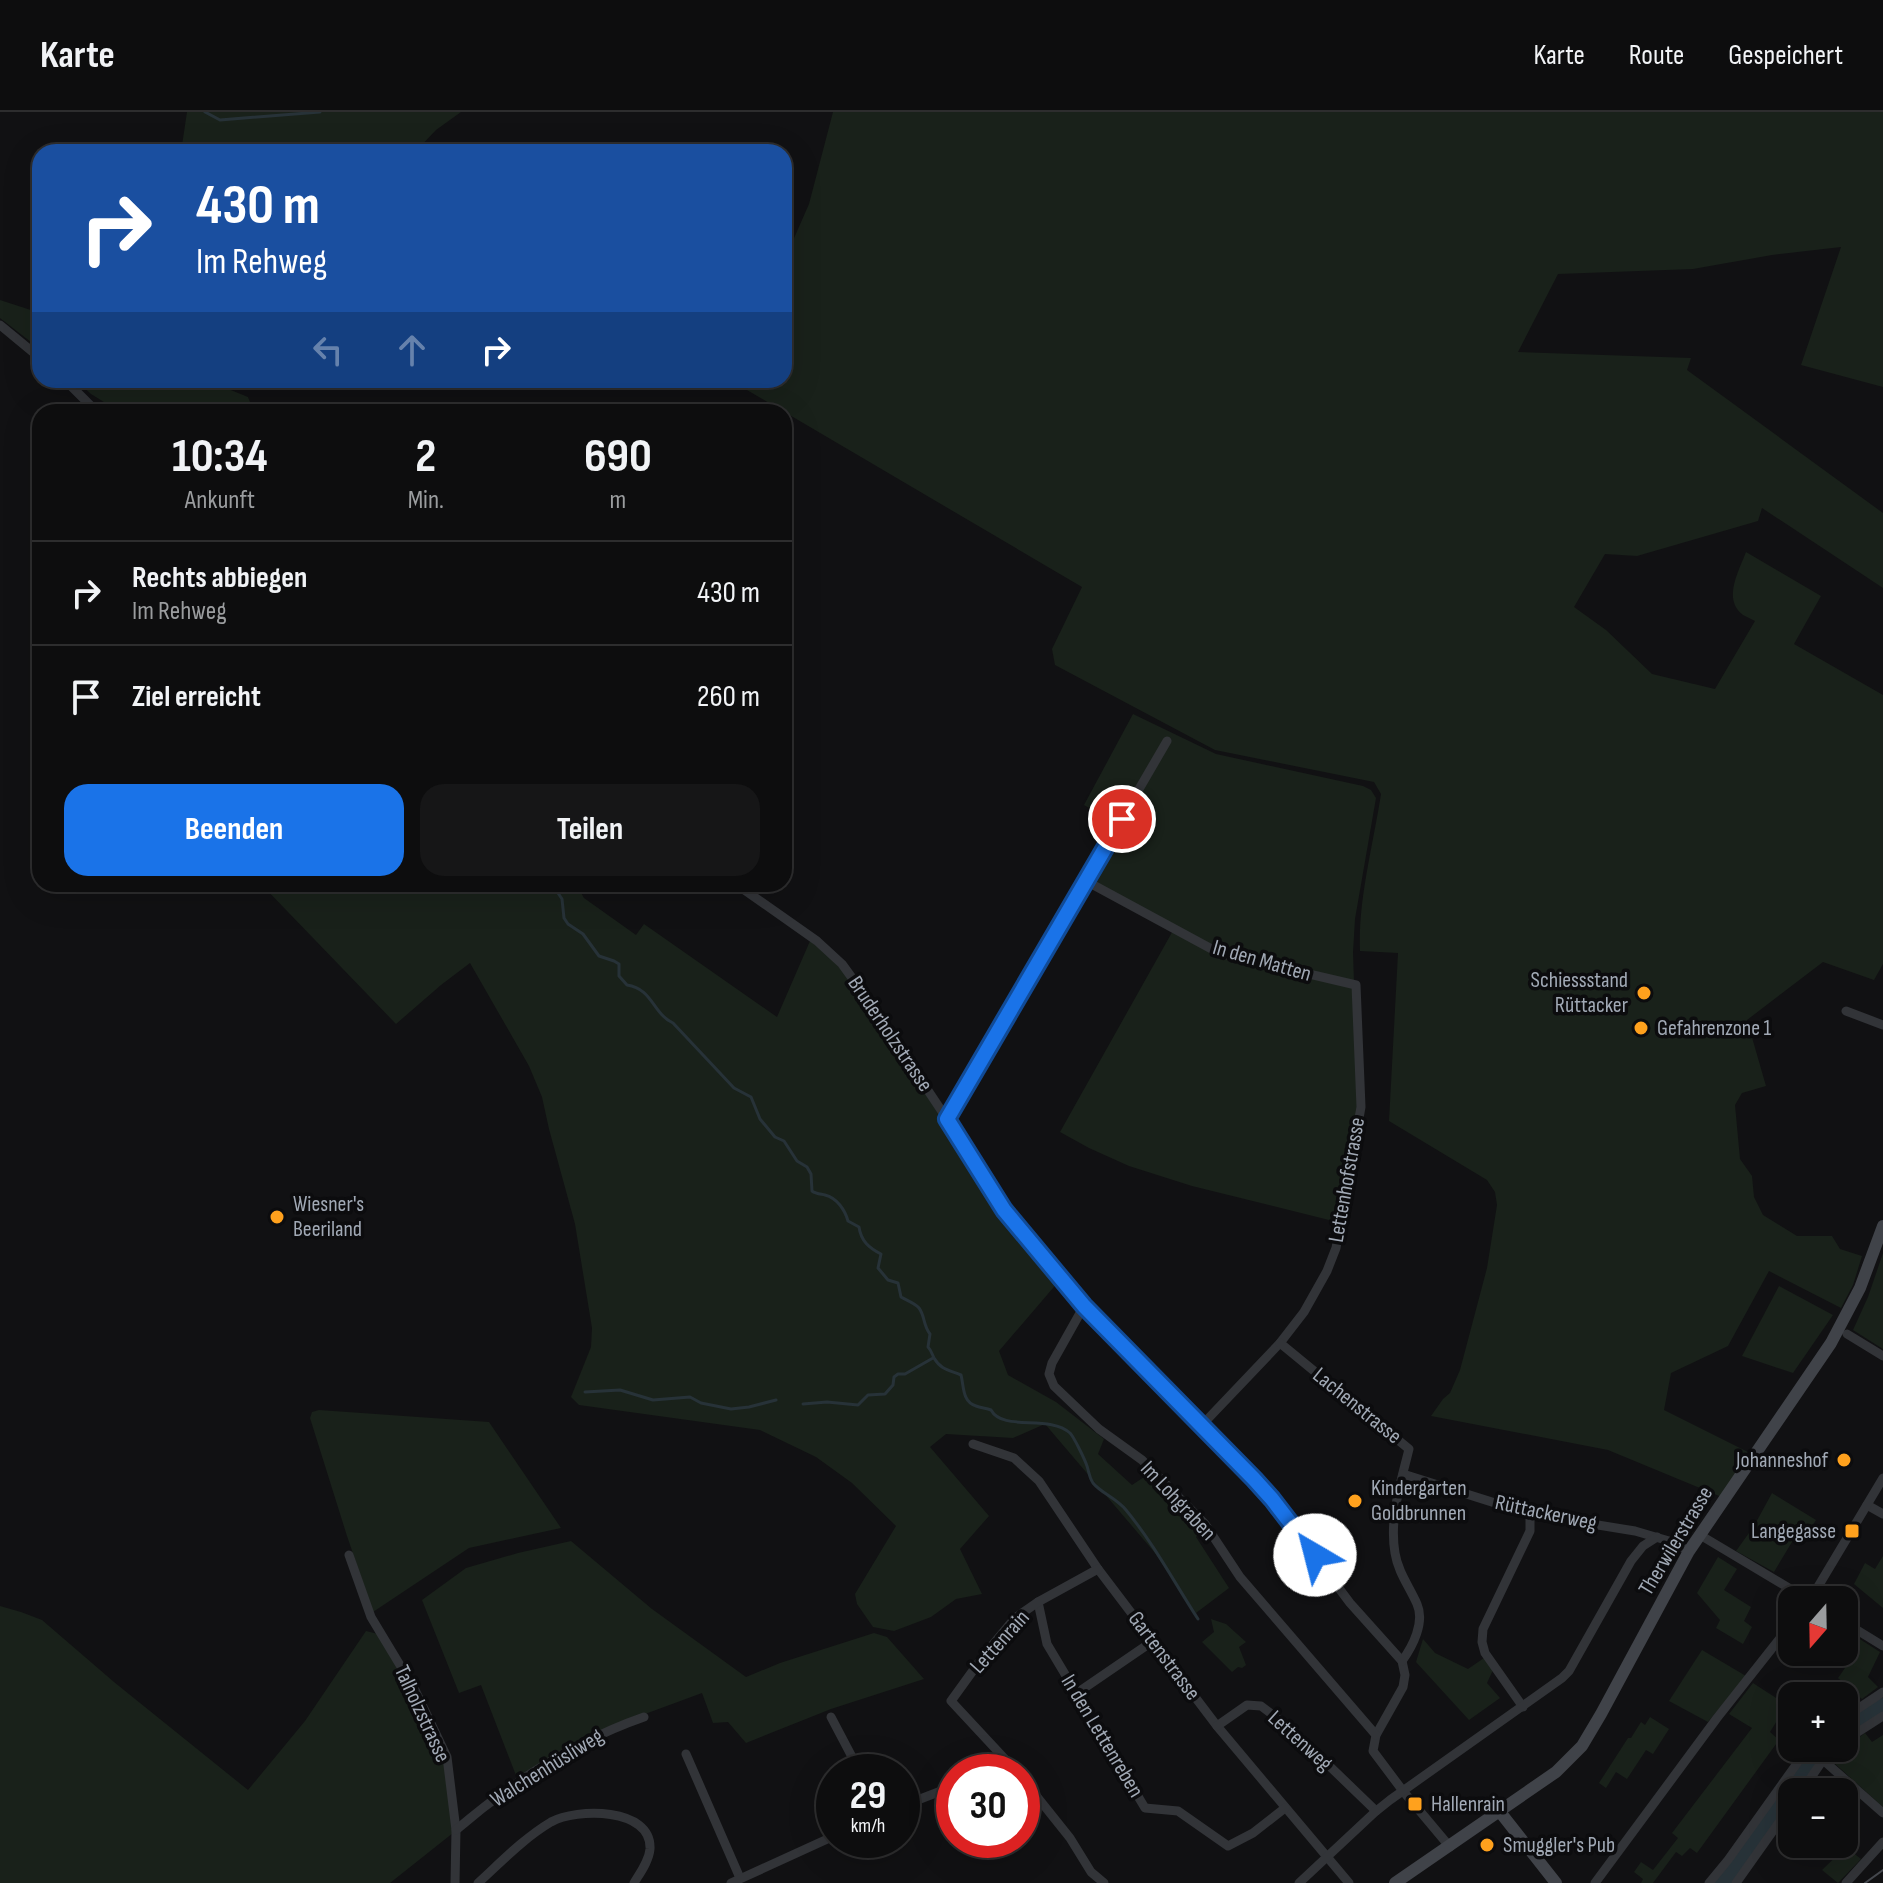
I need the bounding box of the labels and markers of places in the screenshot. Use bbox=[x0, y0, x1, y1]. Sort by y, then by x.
pin bbox=[1088, 785, 1156, 853]
place label: Schiessstand Rüttacker bbox=[1531, 967, 1628, 1019]
marker: Schiessstand Rüttacker bbox=[1635, 984, 1653, 1002]
place label: Gefahrenzone 1 bbox=[1657, 1015, 1772, 1042]
marker: Gefahrenzone 1 bbox=[1632, 1019, 1650, 1037]
place label: Wiesner's Beeriland bbox=[293, 1191, 364, 1243]
marker: Wiesner's Beeriland bbox=[268, 1208, 286, 1226]
place label: Johanneshof bbox=[1735, 1447, 1829, 1474]
marker: Johanneshof bbox=[1835, 1451, 1853, 1469]
place label: Kindergarten Goldbrunnen bbox=[1371, 1475, 1467, 1527]
marker: Kindergarten Goldbrunnen bbox=[1346, 1492, 1364, 1510]
place label: Langegasse bbox=[1751, 1518, 1836, 1545]
marker: Langegasse bbox=[1843, 1522, 1861, 1540]
place label: Hallenrain bbox=[1431, 1791, 1505, 1818]
marker: Hallenrain bbox=[1406, 1795, 1424, 1813]
place label: Smuggler's Pub bbox=[1503, 1832, 1615, 1859]
marker: Smuggler's Pub bbox=[1478, 1836, 1496, 1854]

